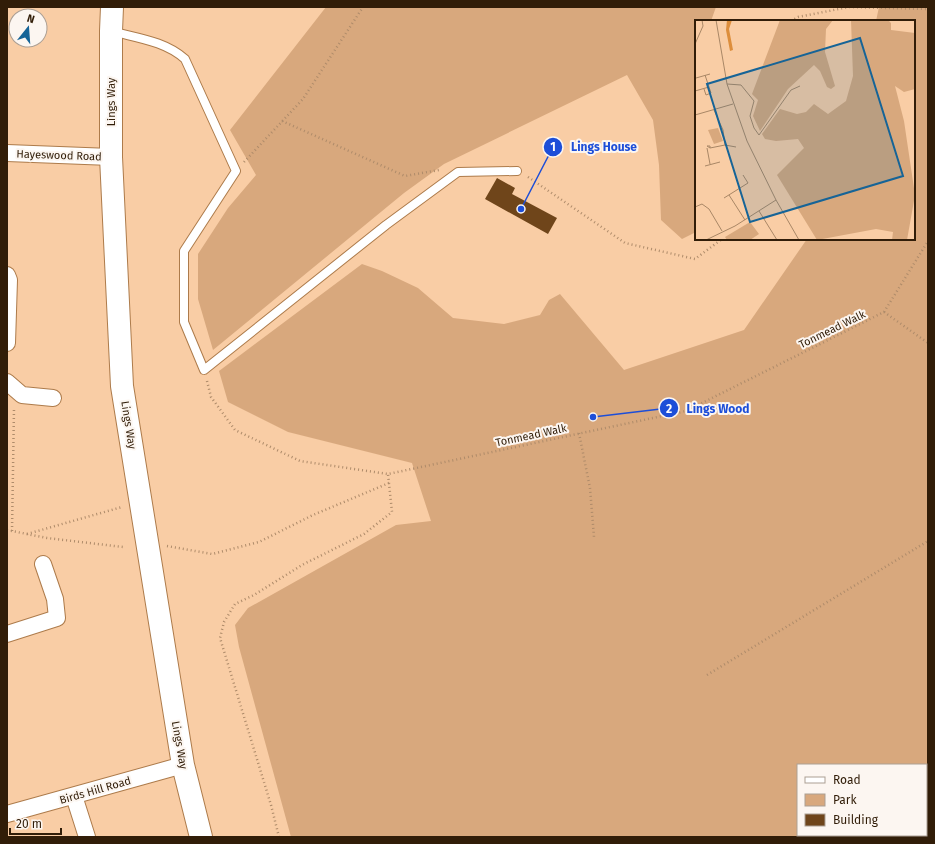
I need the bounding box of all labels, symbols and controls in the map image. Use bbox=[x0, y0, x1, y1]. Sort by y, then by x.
north arrow bbox=[8, 8, 48, 48]
text: N bbox=[25, 12, 36, 26]
inset map bbox=[695, 20, 915, 240]
street label: Lings Way bbox=[105, 77, 118, 126]
callout: Lings House bbox=[543, 135, 645, 159]
text: 1 bbox=[550, 140, 556, 154]
text: Lings House bbox=[571, 140, 637, 154]
street label: Hayeswood Road bbox=[16, 148, 102, 163]
street label: Tonmead Walk bbox=[797, 308, 868, 351]
callout: Lings Wood bbox=[659, 396, 758, 420]
street label: Lings Way bbox=[118, 400, 139, 451]
text: 2 bbox=[666, 402, 672, 416]
text: Lings Wood bbox=[687, 402, 749, 416]
street label: Tonmead Walk bbox=[494, 422, 568, 449]
street label: Lings Way bbox=[169, 720, 190, 771]
legend bbox=[797, 764, 927, 836]
text: Road bbox=[833, 773, 861, 787]
street label: Birds Hill Road bbox=[58, 774, 132, 807]
text: Park bbox=[833, 793, 857, 807]
scale bar bbox=[10, 810, 61, 836]
text: Building bbox=[833, 813, 879, 827]
text: 20 m bbox=[16, 817, 42, 831]

